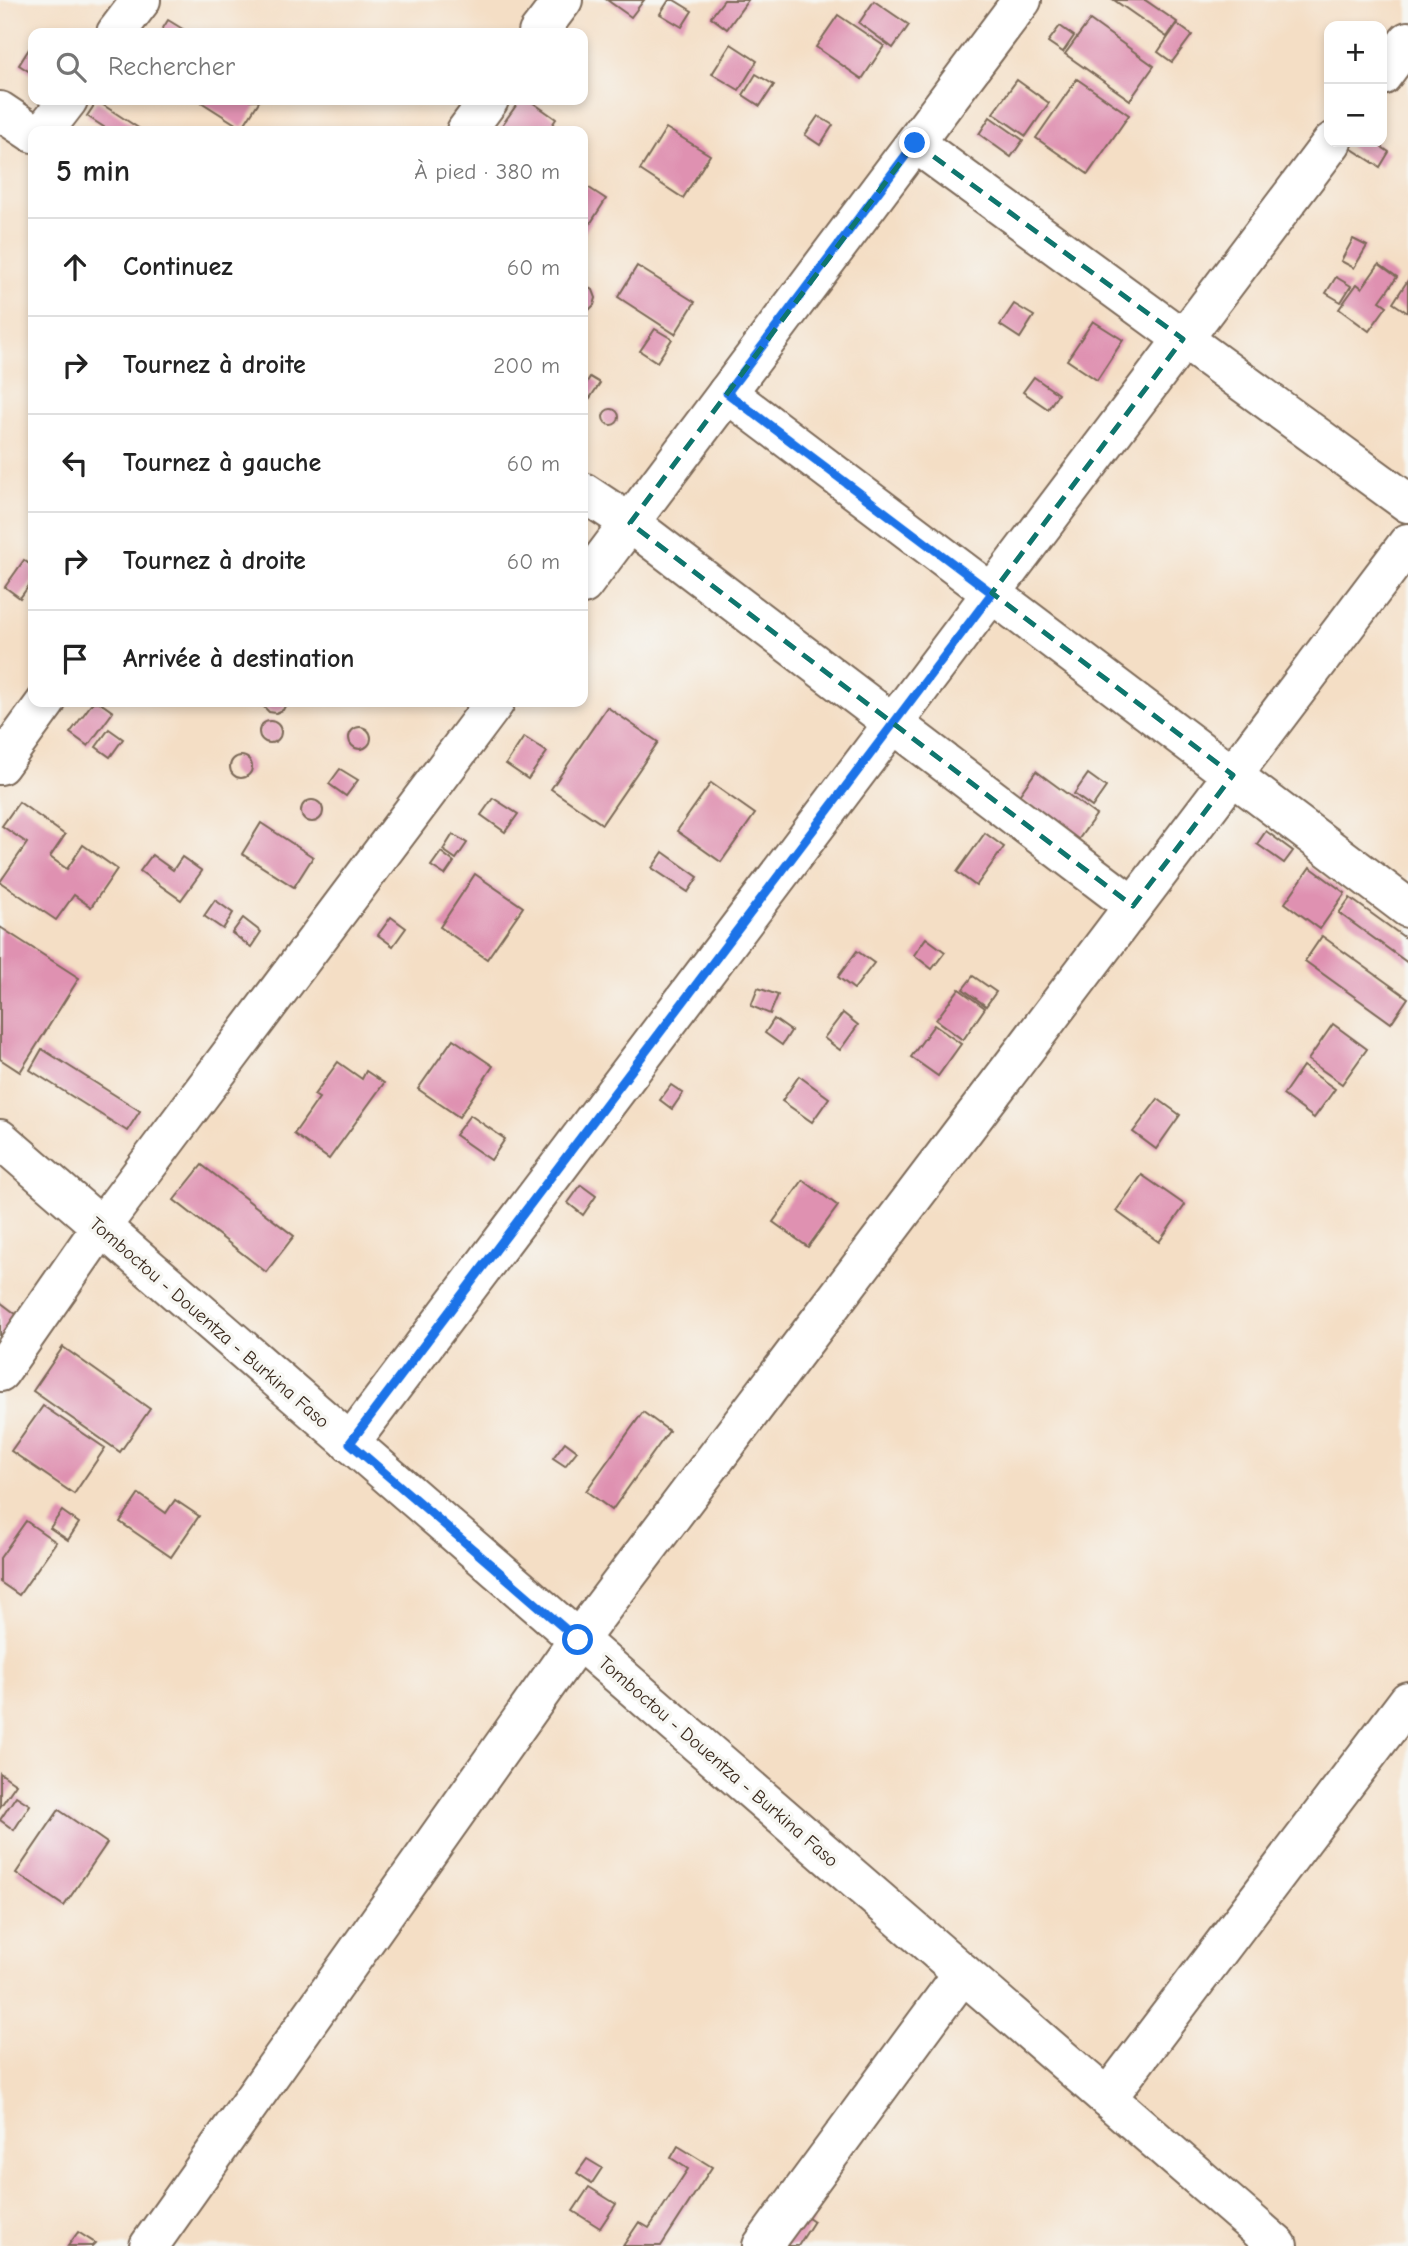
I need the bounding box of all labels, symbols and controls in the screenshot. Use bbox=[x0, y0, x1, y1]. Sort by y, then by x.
map controls bbox=[1324, 21, 1387, 147]
button: + bbox=[1324, 21, 1387, 84]
search box bbox=[28, 28, 588, 105]
icon: search bbox=[52, 48, 90, 86]
text: Rechercher bbox=[108, 52, 235, 82]
button: − bbox=[1324, 84, 1387, 147]
route end bbox=[899, 127, 930, 158]
text: 5 min bbox=[56, 154, 130, 189]
text: À pied · 380 m bbox=[414, 158, 560, 185]
icon: ahead bbox=[56, 248, 94, 286]
text: Continuez bbox=[123, 252, 233, 282]
text: 60 m bbox=[507, 254, 560, 281]
icon: right bbox=[56, 346, 94, 384]
text: Tournez à droite bbox=[123, 350, 306, 380]
text: 200 m bbox=[493, 352, 560, 379]
icon: left bbox=[56, 444, 94, 482]
text: Tournez à gauche bbox=[123, 448, 321, 478]
text: 60 m bbox=[507, 450, 560, 477]
icon: right bbox=[56, 542, 94, 580]
text: Tournez à droite bbox=[123, 546, 306, 576]
text: 60 m bbox=[507, 548, 560, 575]
icon: arrive bbox=[56, 640, 94, 678]
text: Arrivée à destination bbox=[123, 644, 354, 674]
street label: Tomboctou - Douentza - Burkina Faso bbox=[85, 1213, 334, 1433]
route start bbox=[562, 1624, 593, 1655]
street label: Tomboctou - Douentza - Burkina Faso bbox=[594, 1652, 843, 1872]

